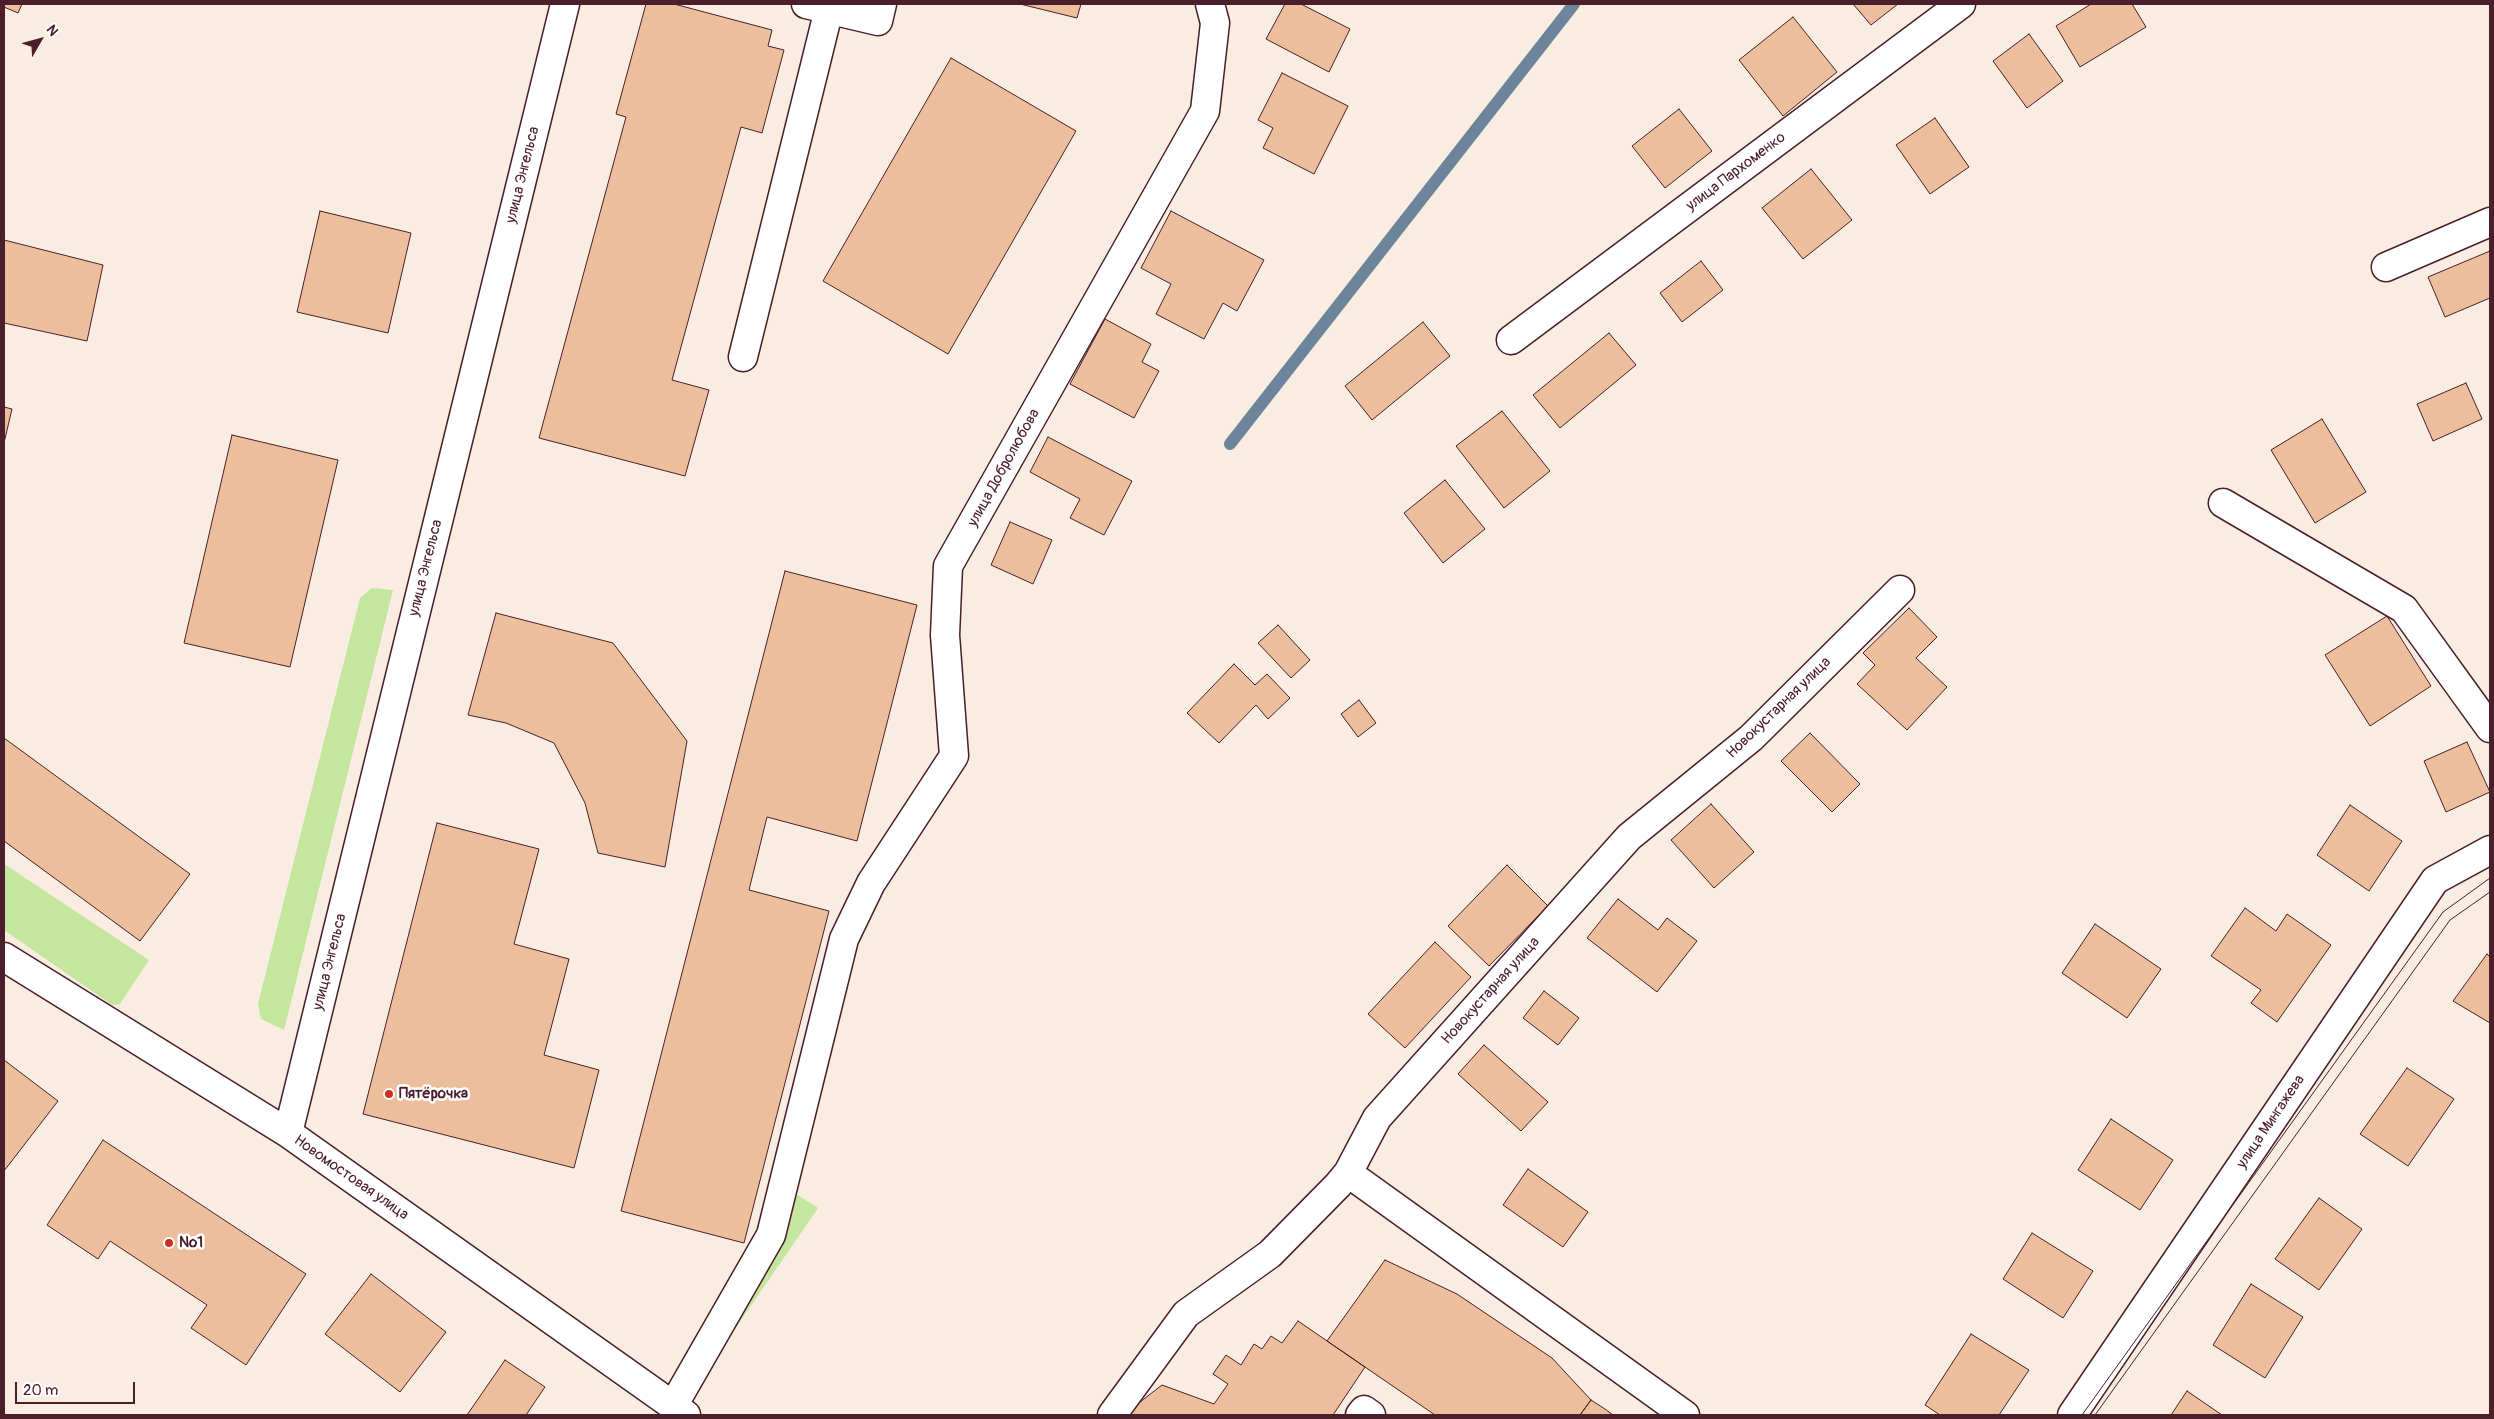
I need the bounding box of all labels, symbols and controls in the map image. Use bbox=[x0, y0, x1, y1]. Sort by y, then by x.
north arrow bbox=[15, 15, 65, 65]
text: N bbox=[43, 21, 62, 39]
street label: улица Энгельса bbox=[502, 125, 544, 225]
street label: улица Пархоменко bbox=[1683, 129, 1789, 215]
street label: улица Добролюбова bbox=[964, 406, 1044, 530]
street label: улица Энгельса bbox=[405, 518, 447, 618]
street label: Новокустарная улица bbox=[1723, 654, 1835, 762]
street label: улица Энгельса bbox=[309, 912, 351, 1012]
street label: Новокустарная улица bbox=[1438, 934, 1544, 1048]
street label: улица Мингажева bbox=[2233, 1072, 2309, 1172]
place label: Пятёрочка bbox=[399, 1085, 468, 1103]
marker: Пятёрочка bbox=[383, 1088, 395, 1100]
street label: Новомостовая улица bbox=[290, 1132, 412, 1224]
place label: №1 bbox=[179, 1234, 203, 1252]
marker: №1 bbox=[163, 1237, 175, 1249]
scale bar bbox=[18, 1372, 138, 1404]
text: 20 m bbox=[23, 1381, 58, 1400]

